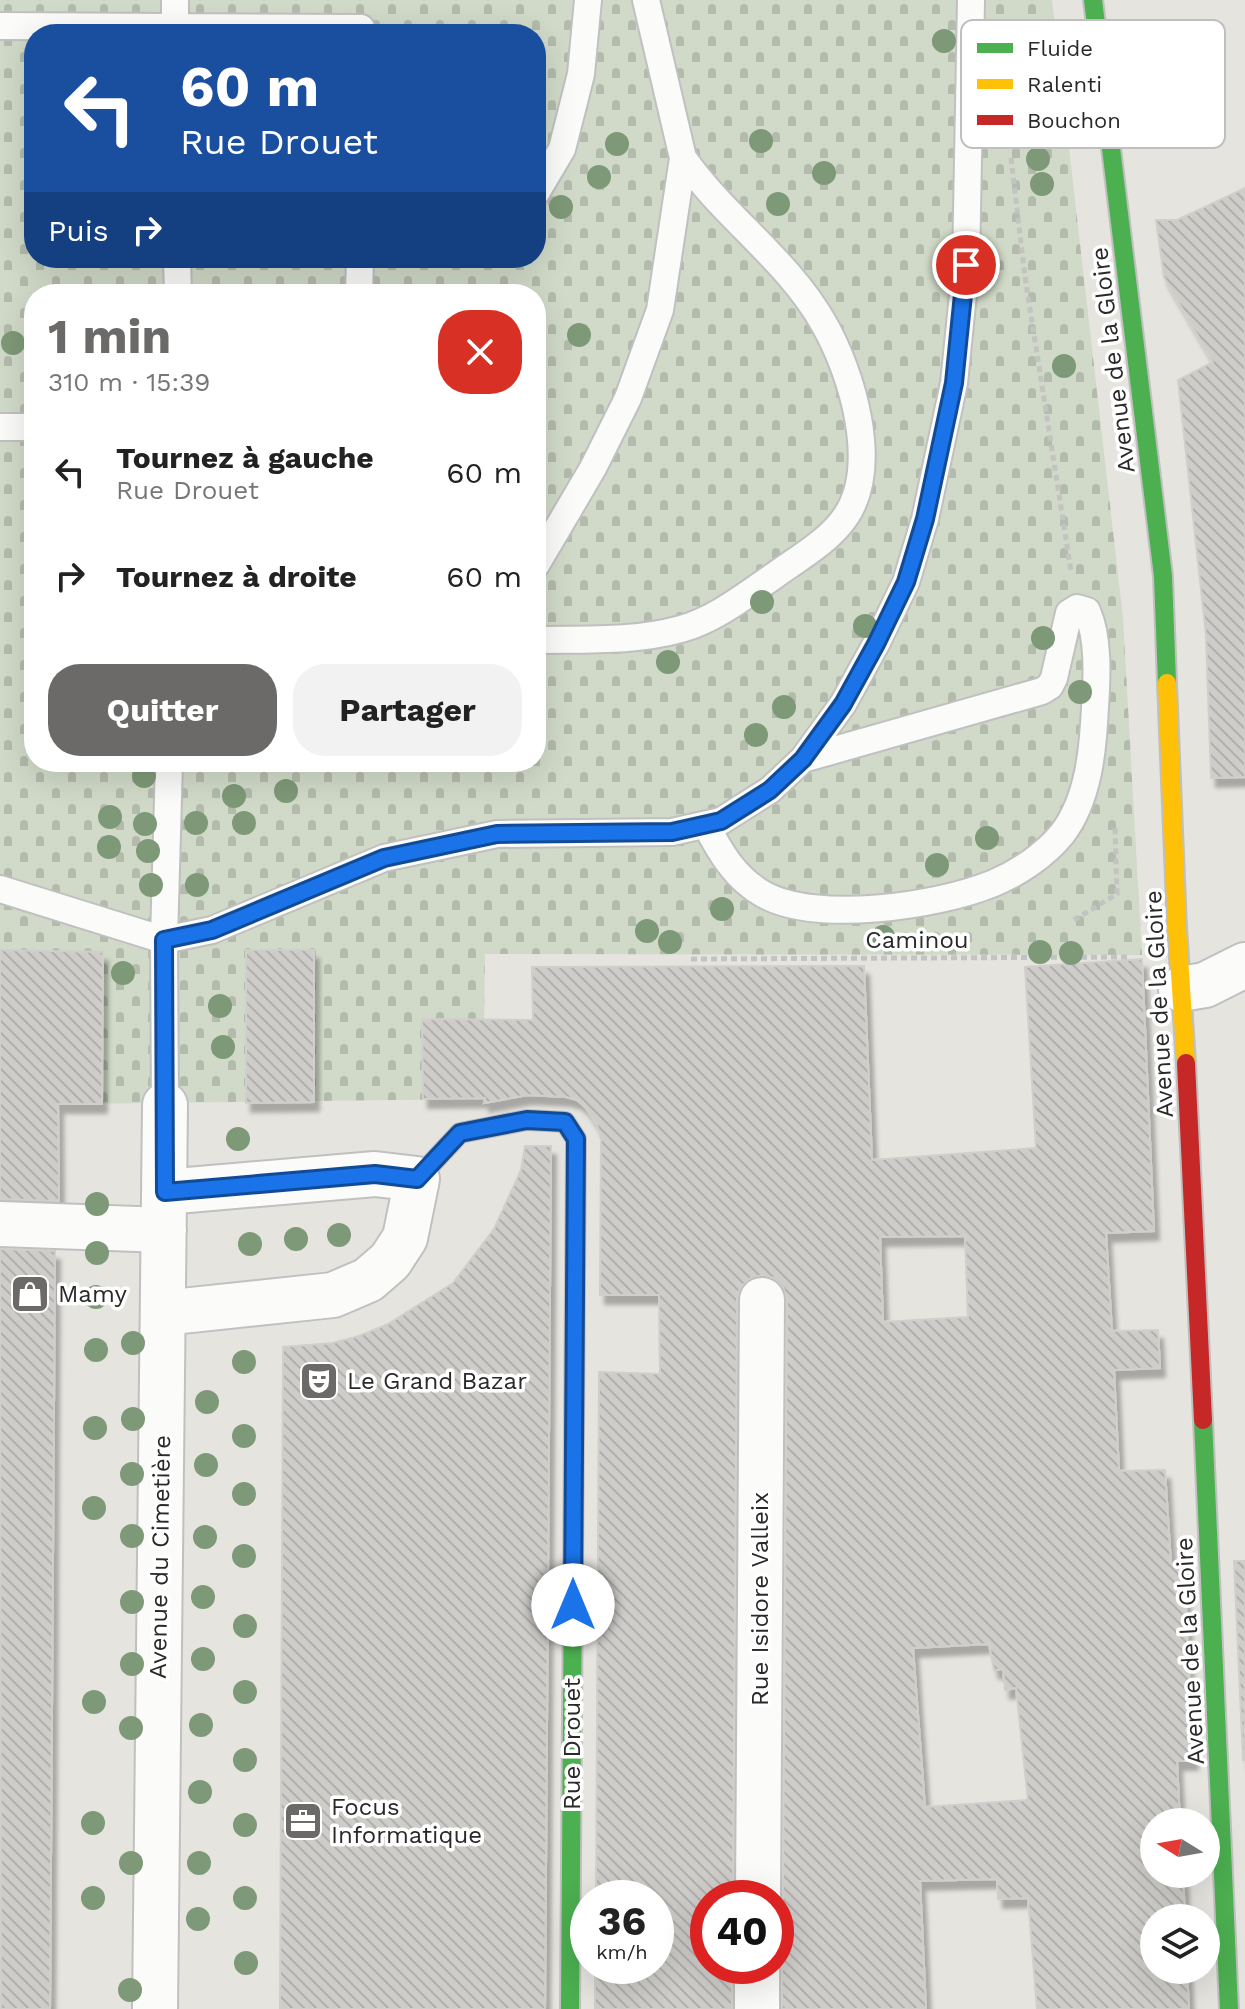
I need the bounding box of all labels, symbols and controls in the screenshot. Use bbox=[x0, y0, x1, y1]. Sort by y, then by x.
legend bbox=[961, 20, 1225, 148]
text: Fluide bbox=[1027, 36, 1093, 61]
text: 60 m bbox=[180, 54, 319, 120]
icon: left bbox=[48, 56, 152, 160]
text: Ralenti bbox=[1027, 72, 1102, 97]
text: Bouchon bbox=[1027, 108, 1121, 133]
text: Rue Drouet bbox=[180, 121, 378, 163]
icon: right bbox=[125, 208, 169, 252]
text: Puis bbox=[48, 213, 109, 248]
pin bbox=[932, 231, 1000, 299]
icon: arrive bbox=[944, 243, 988, 287]
street label: Avenue de la Gloire bbox=[1085, 245, 1141, 475]
text: 1 min bbox=[48, 308, 171, 365]
button: close bbox=[438, 310, 522, 394]
text: 310 m · 15:39 bbox=[48, 367, 210, 397]
text: Tournez à gauche bbox=[116, 440, 374, 475]
icon: left bbox=[48, 450, 92, 494]
text: 60 m bbox=[446, 455, 522, 490]
text: Rue Drouet bbox=[116, 475, 259, 505]
icon: right bbox=[48, 554, 92, 598]
text: Tournez à droite bbox=[116, 559, 357, 594]
text: 60 m bbox=[446, 559, 522, 594]
button: Quitter bbox=[48, 664, 277, 756]
button: Partager bbox=[293, 664, 522, 756]
street label: Avenue de la Gloire bbox=[1139, 890, 1179, 1118]
street label: Caminou bbox=[865, 926, 969, 954]
shop icon: Mamy bbox=[9, 1273, 51, 1315]
place label: Mamy bbox=[58, 1280, 127, 1308]
theatre icon: Le Grand Bazar bbox=[298, 1360, 340, 1402]
place label: Le Grand Bazar bbox=[347, 1367, 527, 1395]
street label: Avenue du Cimetière bbox=[144, 1435, 176, 1679]
street label: Rue Isidore Valleix bbox=[746, 1492, 774, 1706]
street label: Avenue de la Gloire bbox=[1170, 1537, 1210, 1765]
position arrow bbox=[531, 1563, 615, 1647]
street label: Rue Drouet bbox=[558, 1678, 586, 1810]
place label: Focus Informatique bbox=[331, 1793, 482, 1849]
office icon: Focus Informatique bbox=[282, 1800, 324, 1842]
north arrow bbox=[1140, 1808, 1220, 1888]
map controls bbox=[1140, 1808, 1220, 1984]
speed limit sign: 40 bbox=[690, 1880, 794, 1984]
text: 36 bbox=[598, 1898, 646, 1945]
button: layers bbox=[1140, 1904, 1220, 1984]
text: km/h bbox=[596, 1940, 648, 1964]

